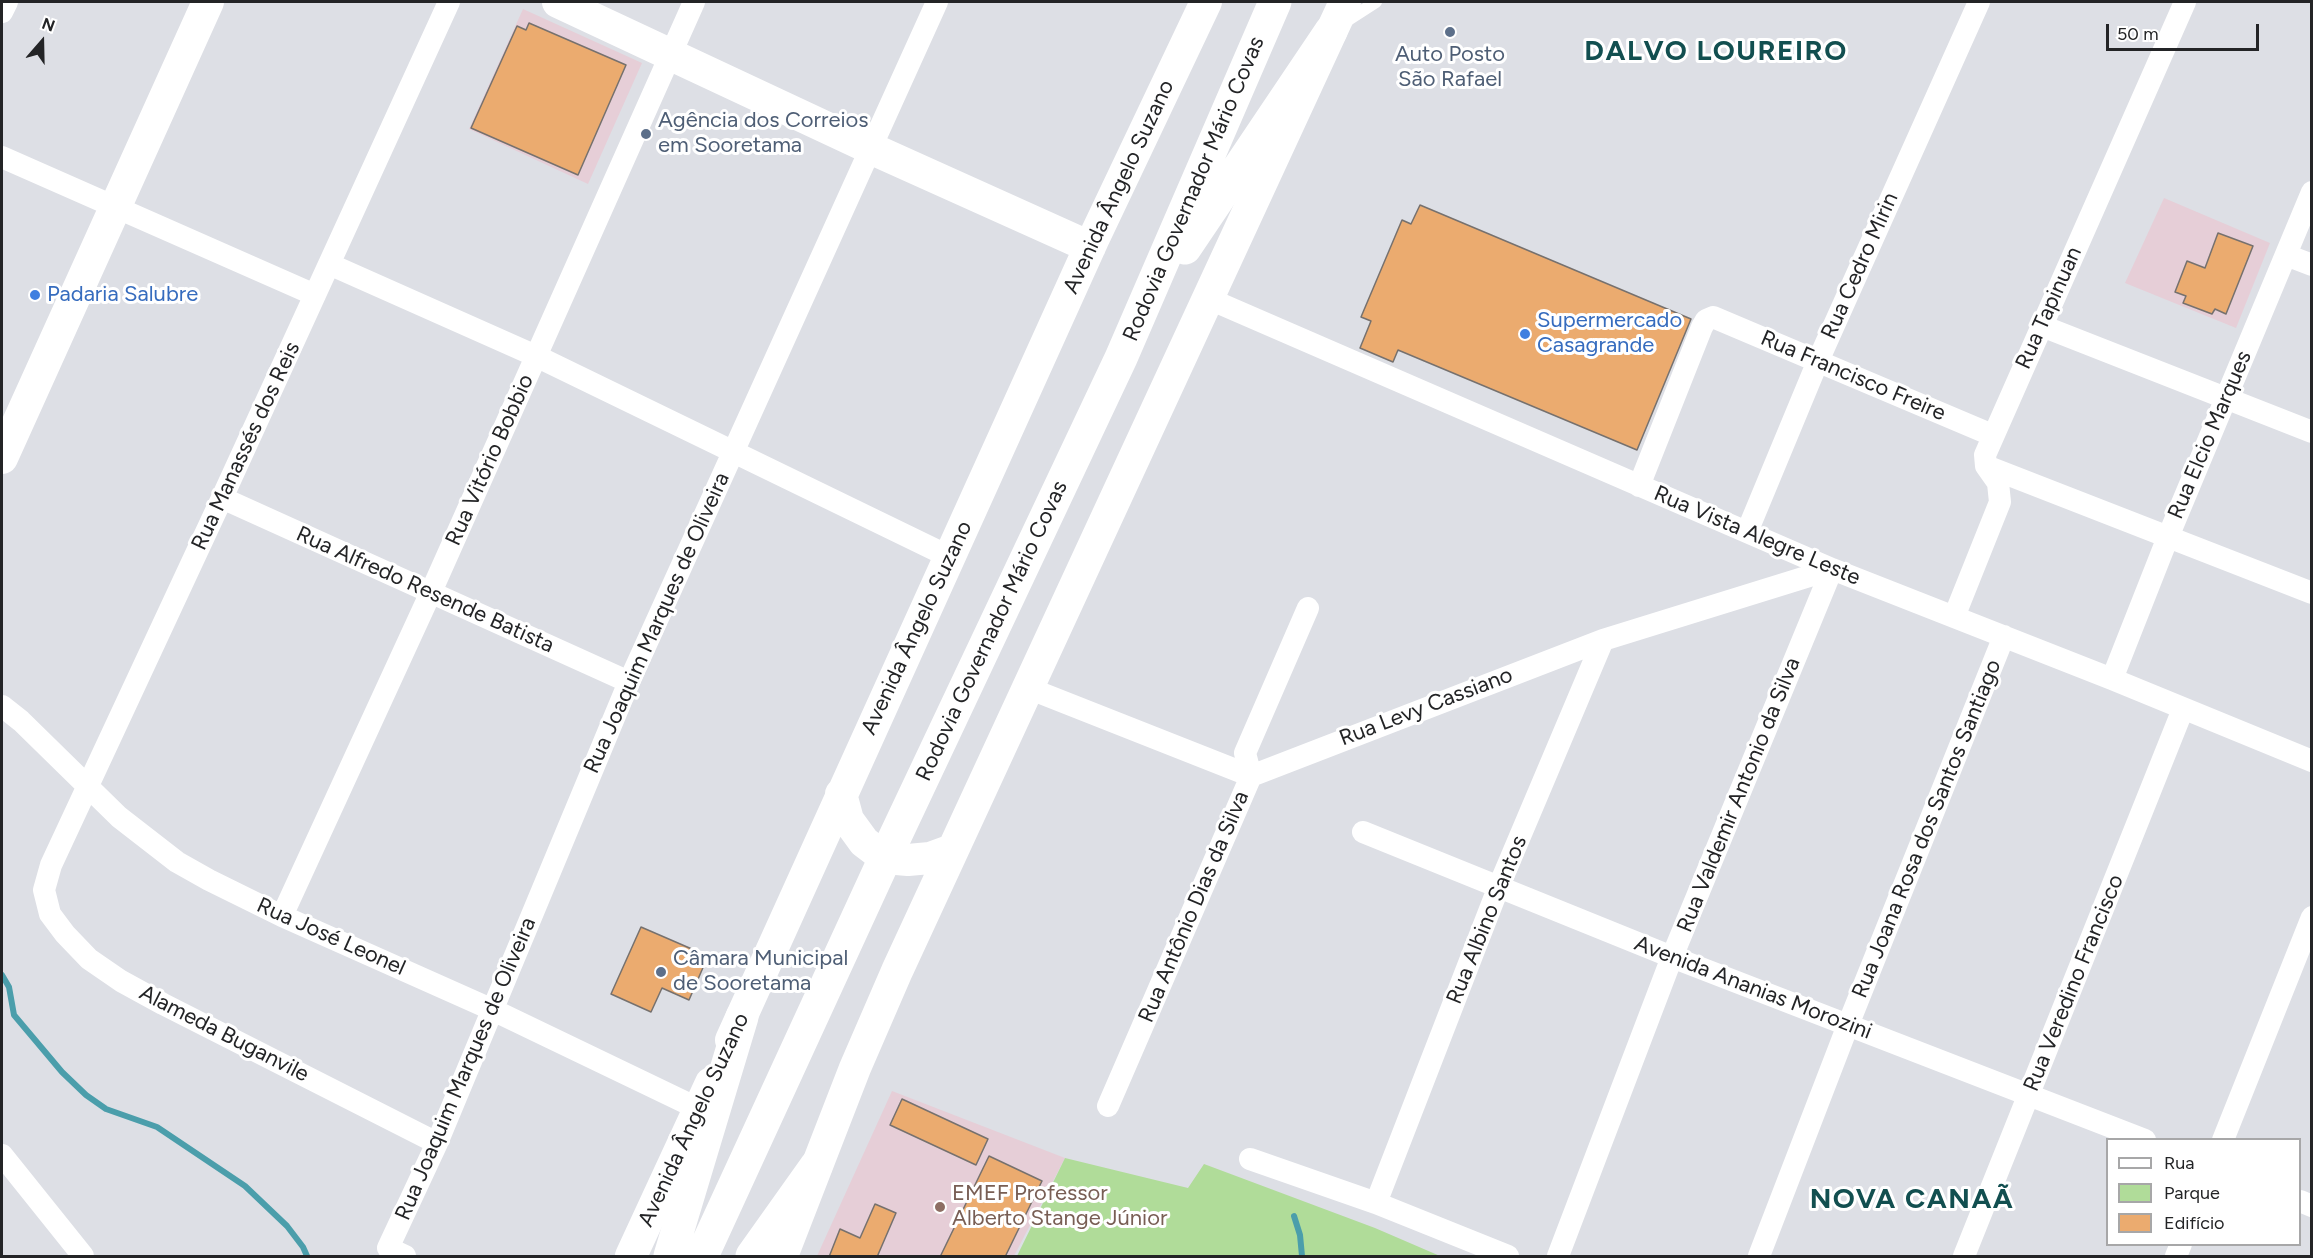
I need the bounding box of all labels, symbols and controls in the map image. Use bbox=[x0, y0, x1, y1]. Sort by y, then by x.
north arrow bbox=[12, 12, 72, 72]
scale bar bbox=[2109, 12, 2262, 50]
text: N bbox=[39, 14, 57, 36]
text: 50 m bbox=[2117, 23, 2159, 45]
marker: Auto Posto São Rafael bbox=[1443, 25, 1457, 39]
street label: Rodovia Governador Mário Covas bbox=[1118, 33, 1270, 345]
district label: DALVO LOUREIRO bbox=[1584, 35, 1848, 69]
place label: Auto Posto São Rafael bbox=[1395, 42, 1505, 94]
street label: Avenida Ângelo Suzano bbox=[1058, 76, 1180, 298]
place label: Agência dos Correios em Sooretama bbox=[658, 108, 869, 160]
marker: Agência dos Correios em Sooretama bbox=[639, 127, 653, 141]
street label: Rua Cedro Mirin bbox=[1816, 189, 1904, 343]
street label: Rua Tapinuan bbox=[2010, 243, 2088, 373]
place label: Padaria Salubre bbox=[47, 282, 198, 308]
marker: Padaria Salubre bbox=[28, 288, 42, 302]
place label: Supermercado Casagrande bbox=[1537, 308, 1682, 360]
street label: Rua Francisco Freire bbox=[1757, 325, 1949, 427]
marker: Supermercado Casagrande bbox=[1518, 327, 1532, 341]
street label: Rua Manassés dos Reis bbox=[186, 338, 306, 554]
street label: Rua Elcio Marques bbox=[2163, 347, 2257, 523]
street label: Rua Vitório Bobbio bbox=[440, 370, 540, 550]
street label: Rua Joaquim Marques de Oliveira bbox=[579, 468, 735, 778]
street label: Rodovia Governador Mário Covas bbox=[911, 477, 1073, 785]
street label: Rua Vista Alegre Leste bbox=[1650, 481, 1864, 591]
street label: Avenida Ângelo Suzano bbox=[856, 517, 978, 739]
street label: Rua Alfredo Resende Batista bbox=[292, 521, 558, 659]
street label: Rua Valdemir Antonio da Silva bbox=[1672, 654, 1806, 936]
street label: Rua Joana Rosa dos Santos Santiago bbox=[1847, 656, 2007, 1002]
street label: Rua Levy Cassiano bbox=[1336, 662, 1516, 752]
street label: Rua Antônio Dias da Silva bbox=[1133, 787, 1255, 1027]
street label: Rua Albino Santos bbox=[1441, 832, 1533, 1008]
street label: Rua Veredino Francisco bbox=[2018, 871, 2130, 1095]
street label: Rua José Leonel bbox=[253, 892, 409, 982]
street label: Rua Joaquim Marques de Oliveira bbox=[390, 914, 542, 1224]
street label: Avenida Ananias Morozini bbox=[1631, 930, 1875, 1046]
place label: Câmara Municipal de Sooretama bbox=[673, 946, 848, 998]
marker: Câmara Municipal de Sooretama bbox=[654, 965, 668, 979]
street label: Alameda Buganvile bbox=[135, 980, 313, 1088]
street label: Avenida Ângelo Suzano bbox=[633, 1009, 755, 1231]
legend bbox=[2106, 1138, 2301, 1246]
text: Rua bbox=[2164, 1152, 2195, 1174]
place label: EMEF Professor Alberto Stange Júnior bbox=[952, 1181, 1167, 1232]
text: Parque bbox=[2164, 1182, 2220, 1204]
district label: NOVA CANAÃ bbox=[1810, 1183, 2014, 1217]
marker: EMEF Professor Alberto Stange Júnior bbox=[933, 1200, 947, 1214]
text: Edifício bbox=[2164, 1212, 2225, 1234]

